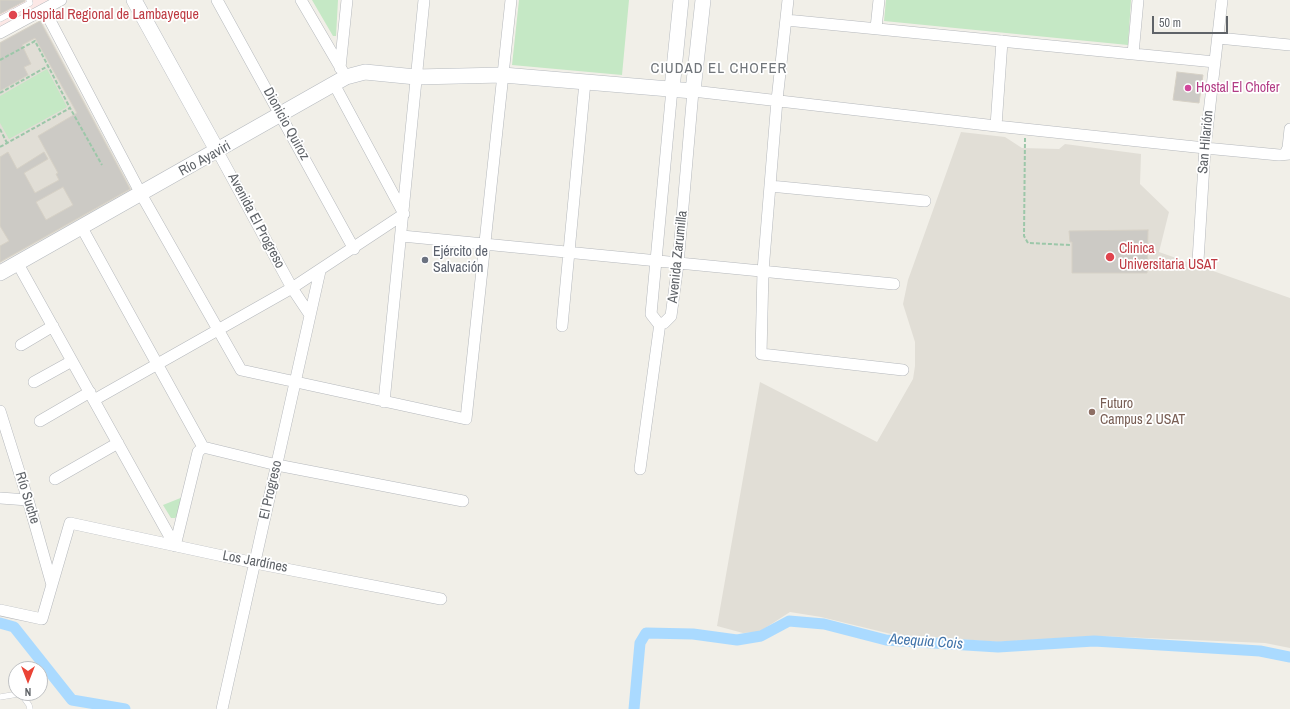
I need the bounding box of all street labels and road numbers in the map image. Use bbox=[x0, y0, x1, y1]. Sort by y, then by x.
street label: Dionicio Quiroz bbox=[259, 85, 313, 163]
street label: San Hilarión bbox=[1195, 109, 1217, 175]
street label: Río Ayaviri bbox=[176, 138, 234, 180]
street label: Avenida El Progreso bbox=[224, 171, 288, 271]
street label: Avenida Zarumilla bbox=[665, 210, 691, 304]
street label: El Progreso bbox=[256, 459, 286, 521]
street label: Río Suche bbox=[11, 470, 43, 526]
street label: Los Jardínes bbox=[221, 547, 289, 577]

